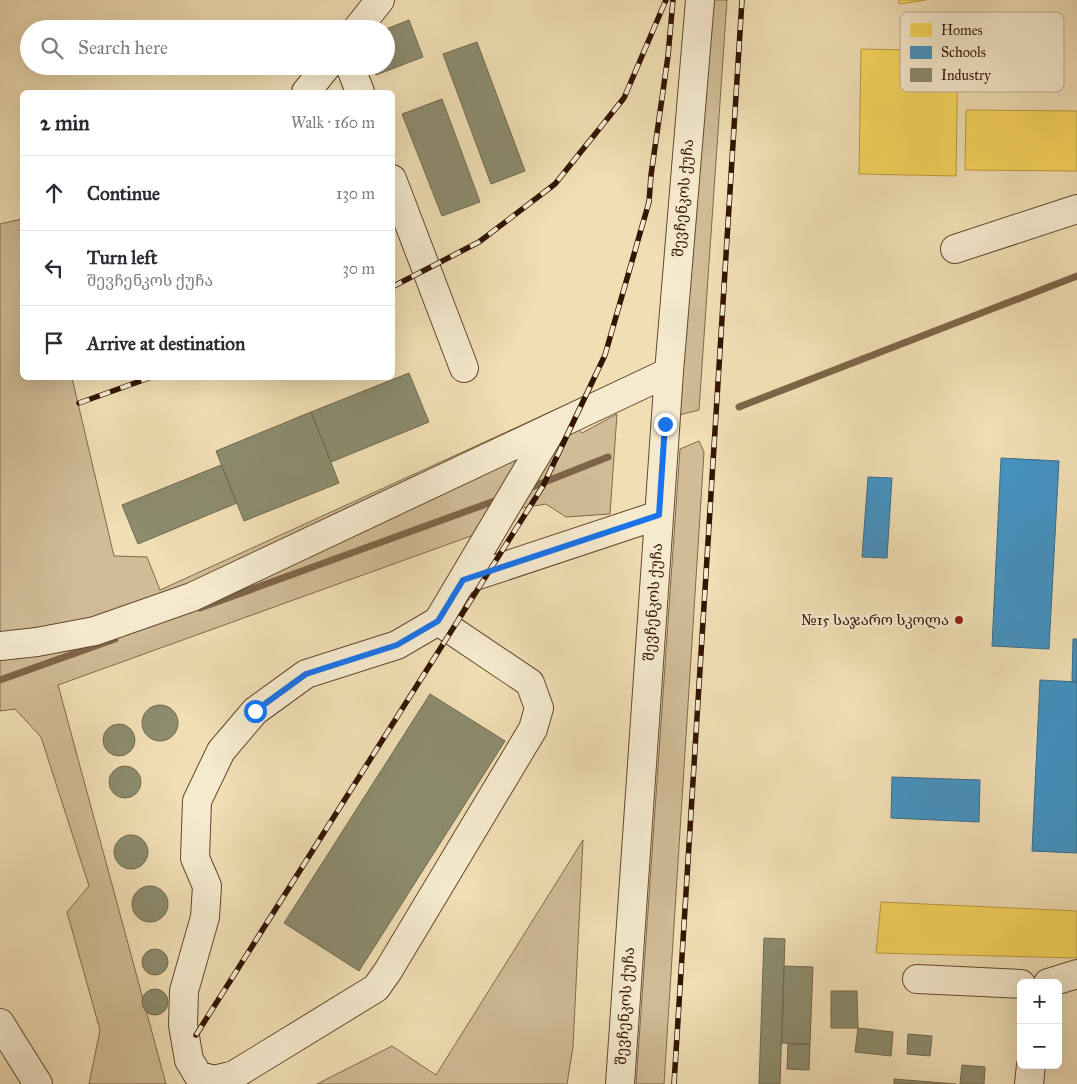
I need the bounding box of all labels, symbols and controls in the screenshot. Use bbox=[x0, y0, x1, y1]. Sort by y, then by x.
legend bbox=[900, 12, 1064, 92]
search box bbox=[20, 20, 395, 75]
text: Homes bbox=[941, 22, 983, 39]
icon: search bbox=[38, 34, 66, 62]
text: Search here bbox=[78, 36, 168, 59]
text: Schools bbox=[941, 44, 986, 61]
text: Industry bbox=[941, 67, 991, 84]
text: 2 min bbox=[40, 110, 90, 136]
text: Walk · 160 m bbox=[291, 113, 375, 132]
street label: შევჩენკოს ქუჩა bbox=[669, 138, 697, 258]
icon: ahead bbox=[40, 179, 68, 207]
text: Continue bbox=[87, 182, 160, 205]
text: 130 m bbox=[336, 184, 375, 203]
text: Turn left bbox=[87, 246, 157, 269]
icon: left bbox=[40, 254, 68, 282]
text: 30 m bbox=[342, 259, 375, 278]
text: შევჩენკოს ქუჩა bbox=[87, 271, 213, 290]
icon: arrive bbox=[40, 329, 68, 357]
text: Arrive at destination bbox=[87, 332, 245, 355]
route end bbox=[654, 413, 677, 436]
street label: შევჩენკოს ქუჩა bbox=[640, 542, 666, 662]
place label: №15 საჯარო სკოლა bbox=[801, 611, 949, 629]
marker: №15 საჯარო სკოლა bbox=[953, 614, 965, 626]
route start bbox=[244, 700, 267, 723]
street label: შევჩენკოს ქუჩა bbox=[612, 946, 638, 1066]
map controls bbox=[1017, 979, 1062, 1069]
button: + bbox=[1017, 979, 1062, 1024]
button: − bbox=[1017, 1024, 1062, 1069]

